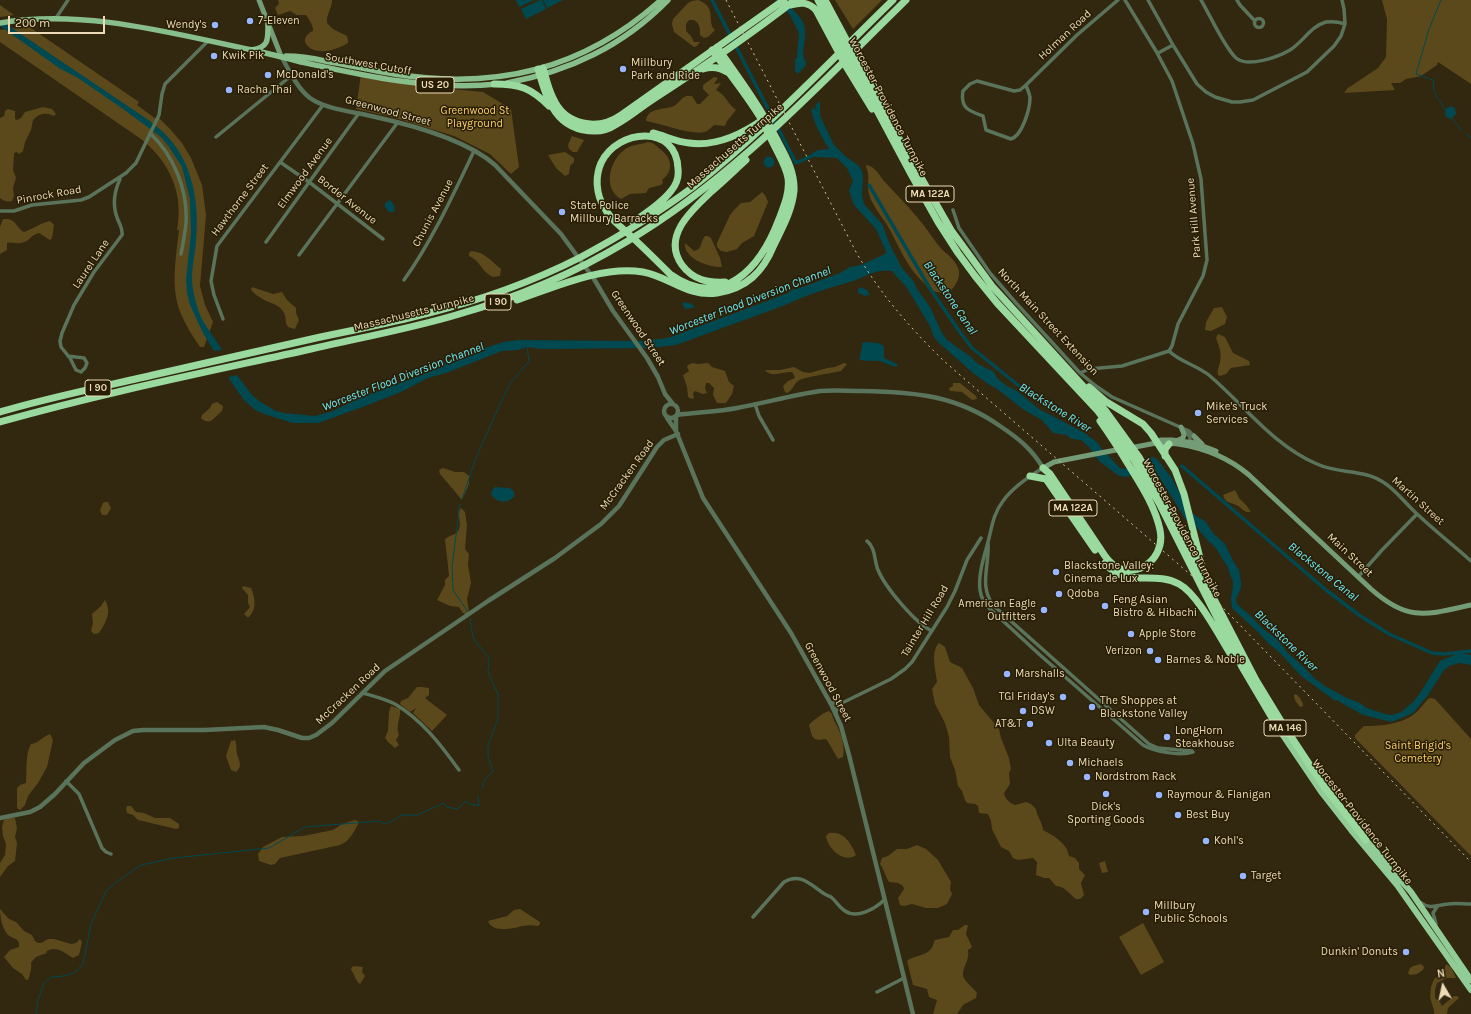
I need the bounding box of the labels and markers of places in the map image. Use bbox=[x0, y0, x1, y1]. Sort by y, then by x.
place label: 7-Eleven bbox=[258, 14, 300, 28]
marker: 7-Eleven bbox=[245, 16, 255, 26]
place label: Wendy's bbox=[166, 18, 207, 32]
marker: Wendy's bbox=[210, 20, 220, 30]
place label: Kwik Pik bbox=[222, 49, 264, 63]
marker: Kwik Pik bbox=[209, 51, 219, 61]
place label: Millbury Park and Ride bbox=[631, 56, 700, 82]
marker: Millbury Park and Ride bbox=[618, 64, 628, 74]
place label: McDonald's bbox=[276, 68, 334, 82]
marker: McDonald's bbox=[263, 70, 273, 80]
place label: Racha Thai bbox=[237, 83, 292, 97]
marker: Racha Thai bbox=[224, 85, 234, 95]
place label: State Police Millbury Barracks bbox=[570, 199, 658, 225]
marker: State Police Millbury Barracks bbox=[557, 207, 567, 217]
place label: Mike's Truck Services bbox=[1206, 400, 1268, 426]
marker: Mike's Truck Services bbox=[1193, 408, 1203, 418]
place label: Blackstone Valley: Cinema de Lux bbox=[1064, 559, 1154, 585]
marker: Blackstone Valley: Cinema de Lux bbox=[1051, 567, 1061, 577]
place label: Qdoba bbox=[1067, 587, 1099, 601]
marker: Qdoba bbox=[1054, 589, 1064, 599]
place label: Feng Asian Bistro & Hibachi bbox=[1113, 593, 1197, 619]
place label: American Eagle Outfitters bbox=[958, 597, 1036, 623]
marker: Feng Asian Bistro & Hibachi bbox=[1100, 601, 1110, 611]
marker: American Eagle Outfitters bbox=[1039, 605, 1049, 615]
place label: Apple Store bbox=[1139, 627, 1196, 641]
marker: Apple Store bbox=[1126, 629, 1136, 639]
place label: Verizon bbox=[1105, 644, 1142, 658]
marker: Verizon bbox=[1145, 646, 1155, 656]
place label: Barnes & Noble bbox=[1166, 653, 1245, 667]
marker: Barnes & Noble bbox=[1153, 655, 1163, 665]
place label: Marshalls bbox=[1015, 667, 1065, 681]
marker: Marshalls bbox=[1002, 669, 1012, 679]
place label: TGI Friday's bbox=[999, 690, 1055, 704]
marker: TGI Friday's bbox=[1058, 692, 1068, 702]
place label: The Shoppes at Blackstone Valley bbox=[1100, 694, 1187, 720]
marker: The Shoppes at Blackstone Valley bbox=[1087, 702, 1097, 712]
place label: DSW bbox=[1031, 704, 1055, 718]
marker: DSW bbox=[1018, 706, 1028, 716]
place label: AT&T bbox=[995, 717, 1022, 731]
marker: AT&T bbox=[1025, 719, 1035, 729]
place label: LongHorn Steakhouse bbox=[1175, 724, 1234, 750]
marker: LongHorn Steakhouse bbox=[1162, 732, 1172, 742]
place label: Ulta Beauty bbox=[1057, 736, 1115, 750]
marker: Ulta Beauty bbox=[1044, 738, 1054, 748]
place label: Michaels bbox=[1078, 756, 1123, 770]
marker: Michaels bbox=[1065, 758, 1075, 768]
place label: Nordstrom Rack bbox=[1095, 770, 1177, 784]
marker: Nordstrom Rack bbox=[1082, 772, 1092, 782]
place label: Raymour & Flanigan bbox=[1167, 788, 1271, 802]
marker: Dick's Sporting Goods bbox=[1101, 789, 1111, 799]
marker: Raymour & Flanigan bbox=[1154, 790, 1164, 800]
place label: Dick's Sporting Goods bbox=[1067, 800, 1145, 826]
place label: Best Buy bbox=[1186, 808, 1230, 822]
marker: Best Buy bbox=[1173, 810, 1183, 820]
place label: Kohl's bbox=[1214, 834, 1244, 848]
marker: Kohl's bbox=[1201, 836, 1211, 846]
place label: Target bbox=[1251, 869, 1281, 883]
marker: Target bbox=[1238, 871, 1248, 881]
place label: Millbury Public Schools bbox=[1154, 899, 1228, 925]
marker: Millbury Public Schools bbox=[1141, 907, 1151, 917]
place label: Dunkin' Donuts bbox=[1321, 945, 1398, 959]
marker: Dunkin' Donuts bbox=[1401, 947, 1411, 957]

